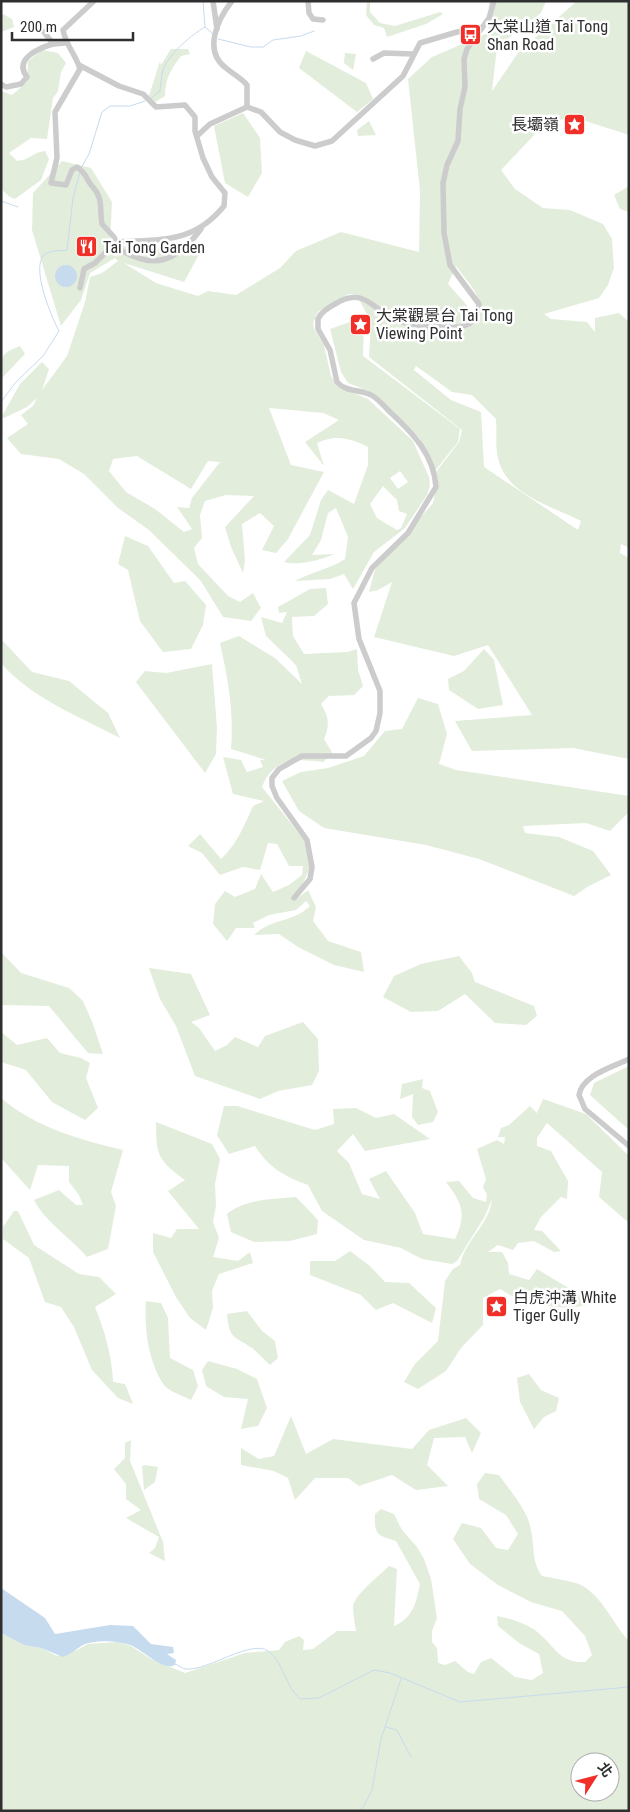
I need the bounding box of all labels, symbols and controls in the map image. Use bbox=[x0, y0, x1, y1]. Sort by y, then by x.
scale bar bbox=[12, 10, 134, 42]
place label: 大棠山道 Tai Tong Shan Road bbox=[487, 17, 608, 54]
text: 200 m bbox=[20, 18, 57, 36]
bus stop icon: 大棠山道 Tai Tong Shan Road bbox=[459, 23, 483, 47]
place icon: 長壩嶺 bbox=[563, 112, 587, 136]
place label: 長壩嶺 bbox=[511, 115, 559, 134]
restaurant icon: Tai Tong Garden bbox=[75, 235, 99, 259]
place label: Tai Tong Garden bbox=[103, 238, 205, 257]
place label: 大棠觀景台 Tai Tong Viewing Point bbox=[376, 306, 513, 343]
place icon: 大棠觀景台 Tai Tong Viewing Point bbox=[348, 312, 372, 336]
place label: 白虎沖溝 White Tiger Gully bbox=[513, 1288, 617, 1325]
place icon: 白虎沖溝 White Tiger Gully bbox=[485, 1294, 509, 1318]
north arrow bbox=[570, 1752, 620, 1802]
text: 北 bbox=[595, 1759, 616, 1780]

